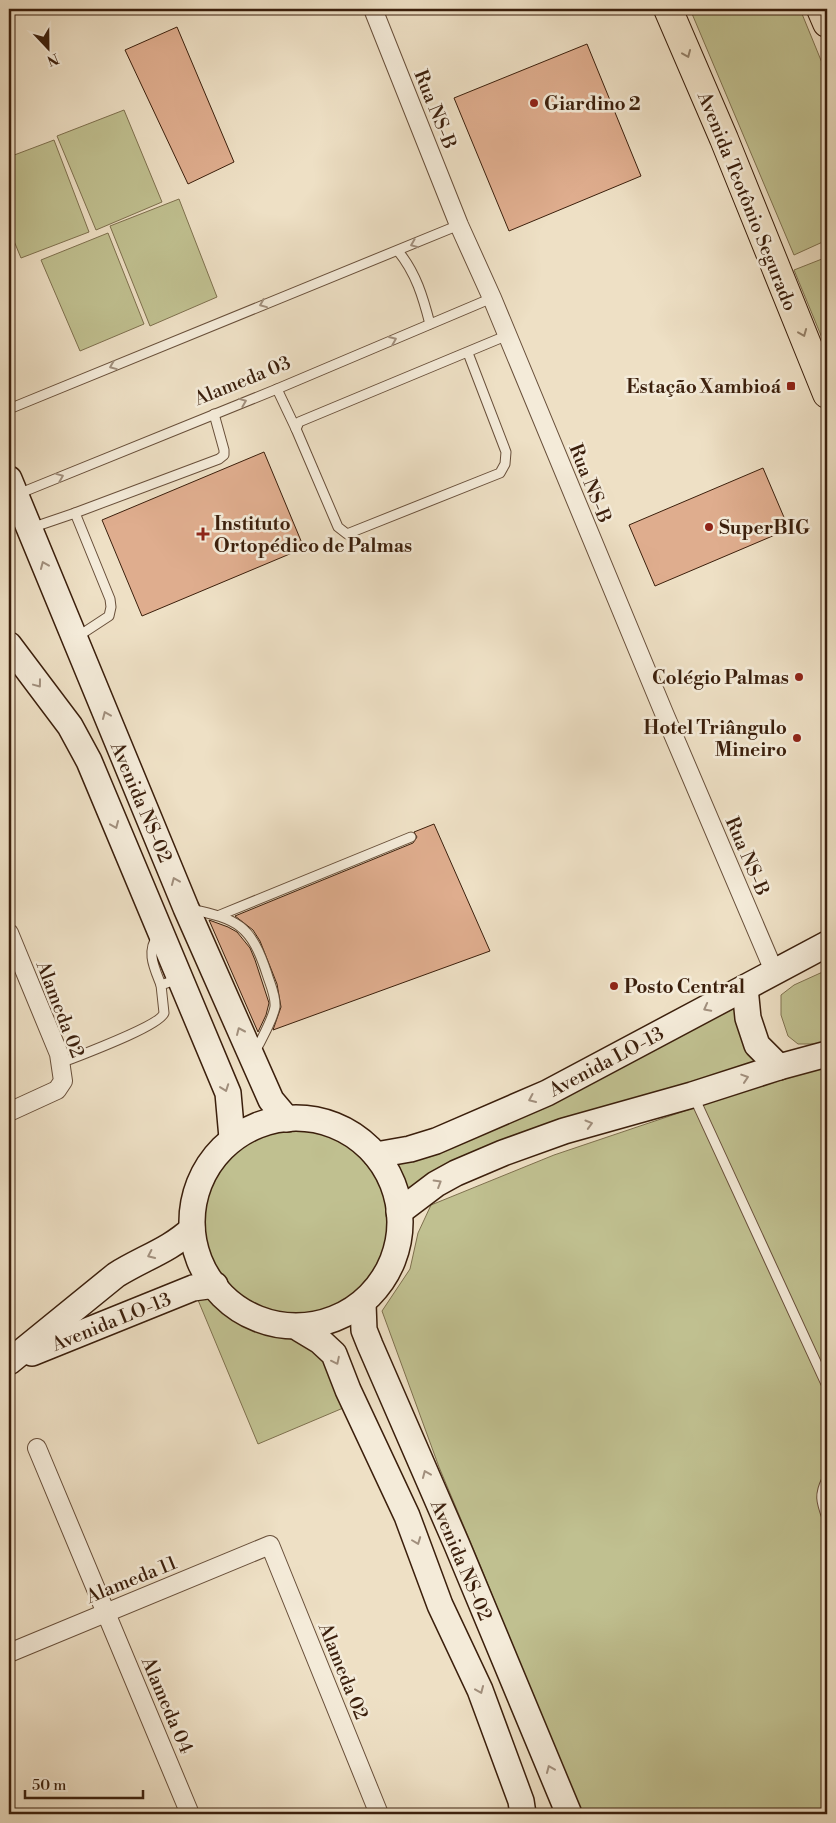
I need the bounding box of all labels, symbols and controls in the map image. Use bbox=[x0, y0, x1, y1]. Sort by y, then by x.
north arrow bbox=[22, 22, 72, 72]
text: N bbox=[44, 49, 61, 70]
one-way arrow bbox=[681, 49, 692, 58]
street label: Rua NS-B bbox=[408, 66, 462, 153]
street label: Avenida Teotônio Segurado bbox=[692, 87, 802, 314]
place label: Giardino 2 bbox=[544, 92, 641, 116]
marker: Giardino 2 bbox=[528, 97, 540, 109]
one-way arrow bbox=[411, 238, 419, 248]
one-way arrow bbox=[259, 298, 268, 308]
one-way arrow bbox=[796, 328, 807, 337]
one-way arrow bbox=[388, 335, 397, 346]
street label: Alameda 03 bbox=[190, 351, 294, 412]
one-way arrow bbox=[109, 359, 118, 370]
place label: Estação Xambioá bbox=[626, 375, 782, 399]
marker: Estação Xambioá bbox=[785, 380, 797, 392]
one-way arrow bbox=[238, 398, 247, 409]
street label: Rua NS-B bbox=[563, 440, 617, 527]
one-way arrow bbox=[55, 472, 64, 483]
place label: Instituto Ortopédico de Palmas bbox=[214, 512, 412, 558]
place label: SuperBIG bbox=[719, 516, 810, 540]
marker: SuperBIG bbox=[703, 521, 715, 533]
marker: Instituto Ortopédico de Palmas bbox=[196, 527, 210, 541]
one-way arrow bbox=[40, 561, 50, 570]
place label: Colégio Palmas bbox=[652, 666, 789, 690]
marker: Colégio Palmas bbox=[793, 671, 805, 683]
one-way arrow bbox=[32, 678, 41, 687]
one-way arrow bbox=[102, 711, 113, 720]
place label: Hotel Triângulo Mineiro bbox=[643, 716, 787, 762]
marker: Hotel Triângulo Mineiro bbox=[791, 732, 803, 744]
street label: Avenida NS-02 bbox=[105, 738, 177, 866]
street label: Rua NS-B bbox=[720, 813, 774, 899]
one-way arrow bbox=[109, 820, 120, 829]
one-way arrow bbox=[171, 877, 182, 886]
street label: Alameda 02 bbox=[30, 957, 90, 1061]
place label: Posto Central bbox=[624, 975, 745, 999]
marker: Posto Central bbox=[608, 980, 620, 992]
one-way arrow bbox=[703, 1002, 712, 1012]
street label: Avenida LO-13 bbox=[544, 1022, 668, 1103]
one-way arrow bbox=[235, 1027, 246, 1036]
one-way arrow bbox=[740, 1074, 749, 1084]
one-way arrow bbox=[219, 1083, 229, 1092]
one-way arrow bbox=[528, 1093, 537, 1104]
one-way arrow bbox=[585, 1119, 593, 1129]
one-way arrow bbox=[433, 1180, 442, 1189]
one-way arrow bbox=[147, 1249, 156, 1259]
street label: Avenida LO-13 bbox=[47, 1287, 175, 1357]
one-way arrow bbox=[330, 1355, 340, 1364]
one-way arrow bbox=[421, 1471, 431, 1479]
street label: Avenida NS-02 bbox=[425, 1496, 497, 1624]
one-way arrow bbox=[410, 1536, 421, 1545]
street label: Alameda 11 bbox=[82, 1551, 180, 1609]
street label: Alameda 02 bbox=[312, 1619, 373, 1723]
street label: Alameda 04 bbox=[136, 1652, 198, 1757]
one-way arrow bbox=[474, 1685, 484, 1694]
one-way arrow bbox=[545, 1765, 556, 1774]
scale bar bbox=[25, 1768, 142, 1800]
text: 50 m bbox=[32, 1776, 66, 1795]

